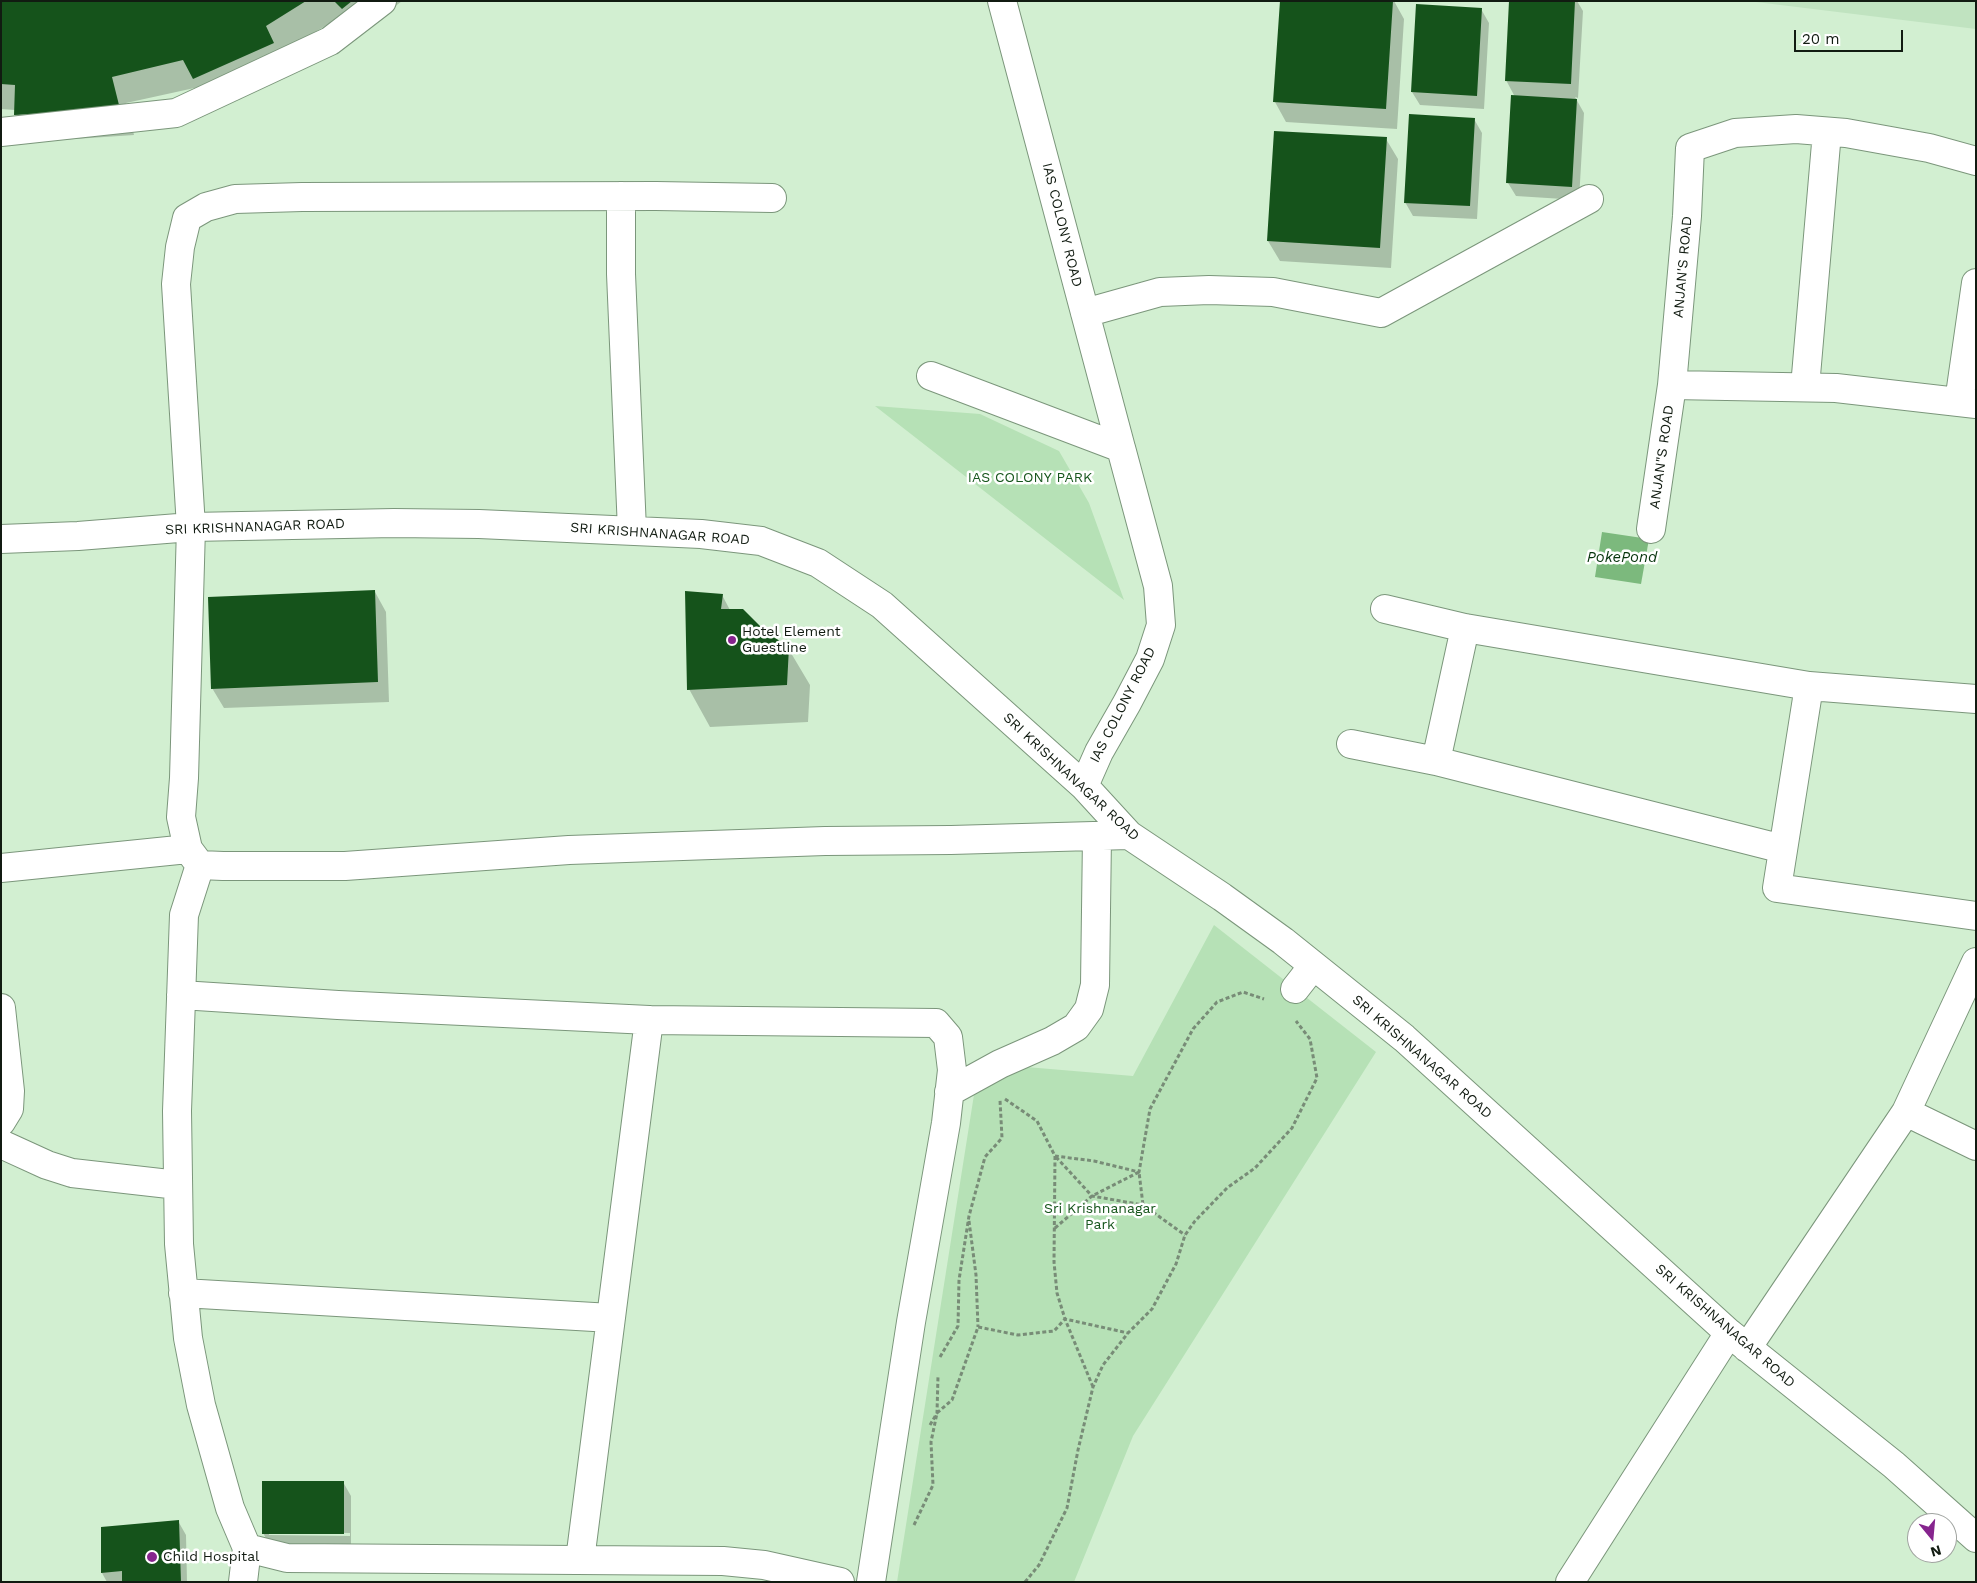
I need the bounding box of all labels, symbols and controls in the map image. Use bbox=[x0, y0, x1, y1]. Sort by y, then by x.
scale bar bbox=[1797, 20, 1906, 52]
text: 20 m bbox=[1802, 30, 1840, 48]
street label: IAS COLONY ROAD bbox=[1038, 161, 1086, 289]
street label: ANJAN'S ROAD bbox=[1670, 215, 1696, 319]
street label: ANJAN"S ROAD bbox=[1646, 404, 1678, 510]
park label: IAS COLONY PARK bbox=[968, 470, 1092, 486]
street label: SRI KRISHNANAGAR ROAD bbox=[165, 515, 345, 539]
street label: SRI KRISHNANAGAR ROAD bbox=[570, 519, 750, 549]
water label: PokePond bbox=[1587, 549, 1657, 567]
place label: Hotel Element Guestline bbox=[742, 624, 841, 656]
marker: Hotel Element Guestline bbox=[726, 634, 738, 646]
street label: IAS COLONY ROAD bbox=[1087, 644, 1159, 766]
street label: SRI KRISHNANAGAR ROAD bbox=[999, 709, 1143, 845]
street label: SRI KRISHNANAGAR ROAD bbox=[1349, 992, 1495, 1122]
park label: Sri Krishnanagar Park bbox=[1044, 1201, 1156, 1234]
street label: SRI KRISHNANAGAR ROAD bbox=[1652, 1261, 1798, 1391]
north arrow bbox=[1907, 1513, 1957, 1563]
text: N bbox=[1929, 1542, 1943, 1561]
place label: Child Hospital bbox=[163, 1549, 259, 1565]
marker: Child Hospital bbox=[145, 1550, 159, 1564]

